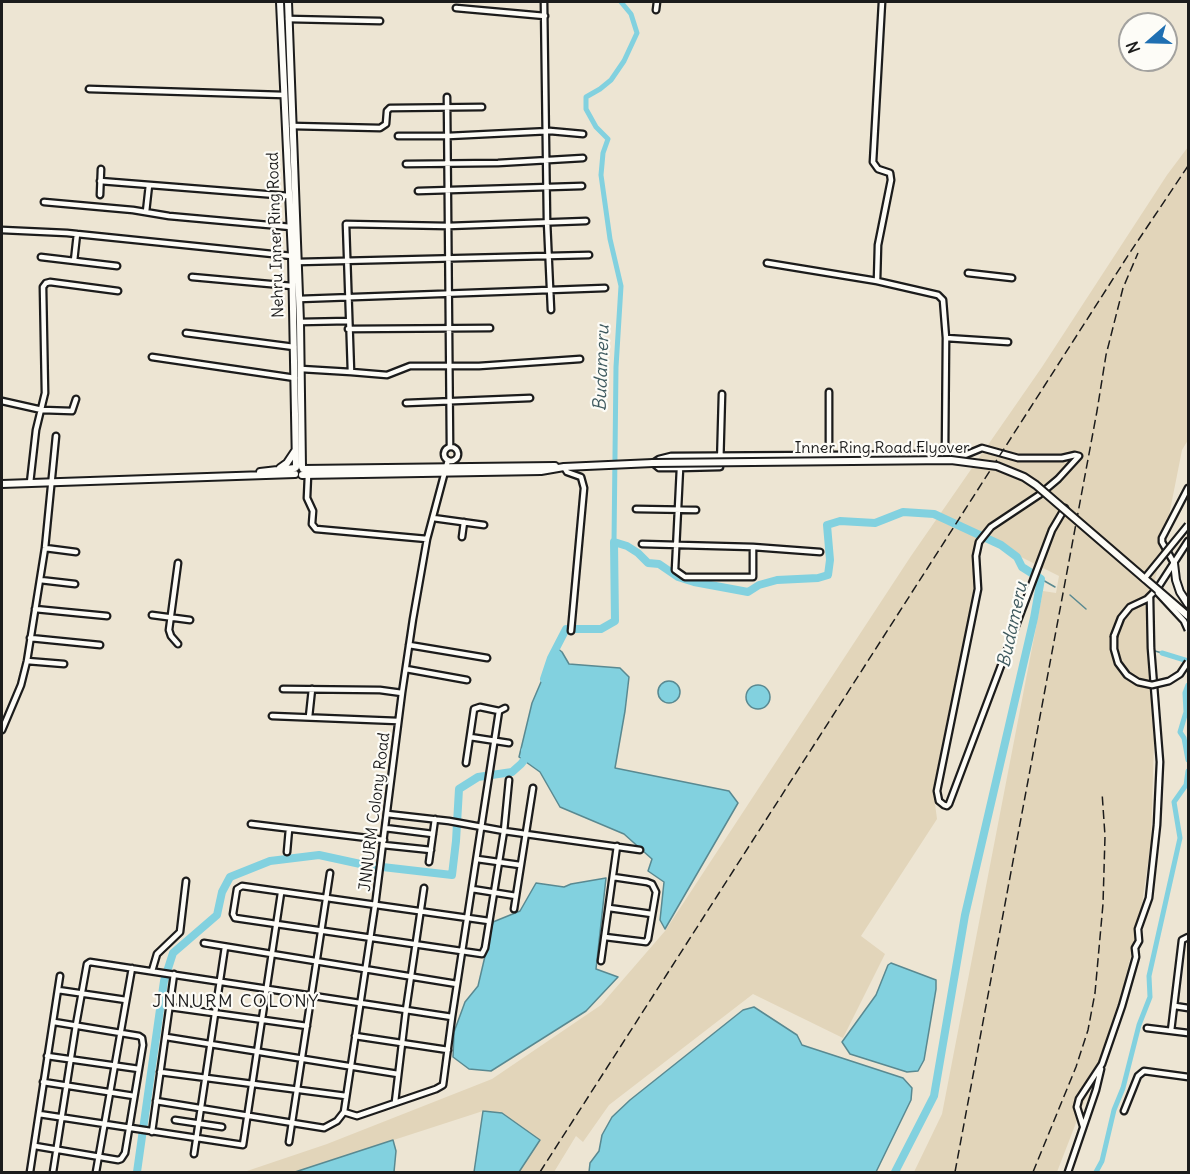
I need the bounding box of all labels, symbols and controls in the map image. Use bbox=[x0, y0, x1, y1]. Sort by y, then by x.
north arrow bbox=[1118, 12, 1178, 72]
text: N bbox=[1122, 39, 1144, 56]
street label: Nehru Inner Ring Road bbox=[264, 152, 288, 318]
water label: Budameru bbox=[590, 324, 614, 412]
street label: Inner Ring Road Flyover bbox=[794, 438, 970, 458]
water label: Budameru bbox=[993, 580, 1033, 670]
street label: JNNURM Colony Road bbox=[356, 731, 394, 893]
district label: JNNURM COLONY bbox=[152, 991, 320, 1013]

